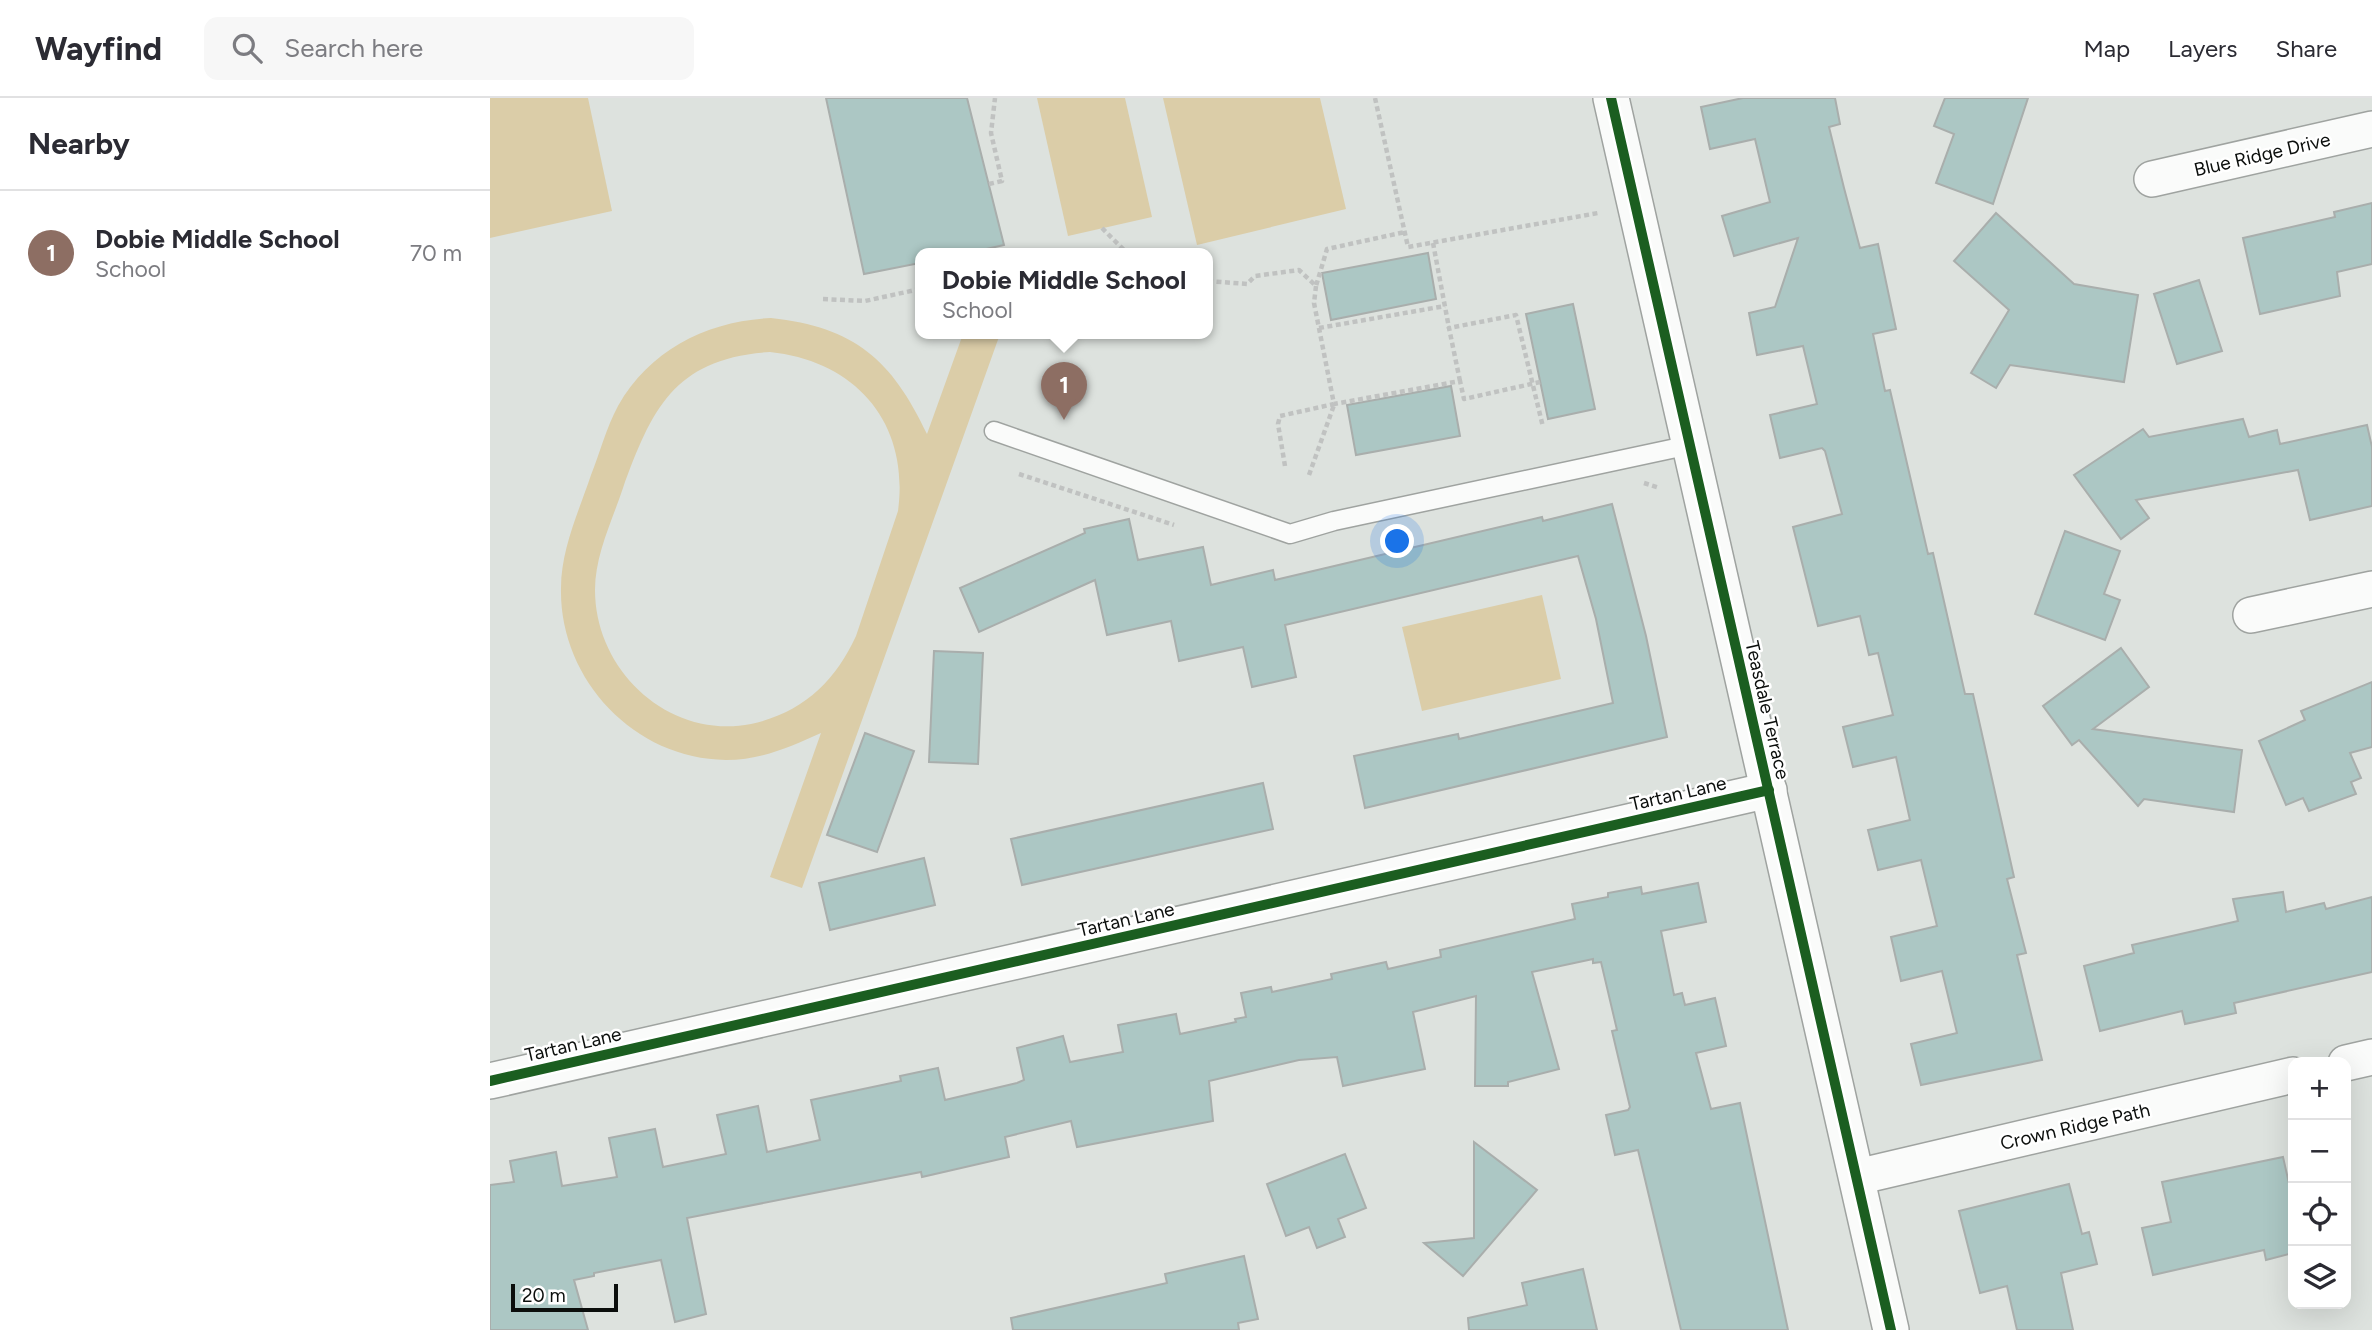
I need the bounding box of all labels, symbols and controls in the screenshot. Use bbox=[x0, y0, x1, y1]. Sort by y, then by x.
search box bbox=[204, 17, 694, 80]
text: Wayfind bbox=[35, 29, 162, 68]
icon: search bbox=[228, 29, 266, 67]
text: Search here bbox=[284, 32, 423, 64]
text: Map bbox=[2083, 34, 2130, 63]
text: Layers bbox=[2168, 34, 2237, 63]
text: Share bbox=[2275, 34, 2337, 63]
text: Nearby bbox=[28, 125, 130, 162]
street label: Blue Ridge Drive bbox=[2192, 128, 2332, 181]
text: Dobie Middle School bbox=[95, 223, 340, 255]
text: 1 bbox=[46, 239, 56, 267]
text: 70 m bbox=[410, 239, 462, 267]
popup bbox=[915, 248, 1213, 339]
text: School bbox=[95, 255, 166, 283]
text: Dobie Middle School bbox=[942, 264, 1186, 296]
text: School bbox=[942, 296, 1013, 324]
pin: 1 bbox=[1041, 362, 1087, 420]
your location bbox=[1380, 524, 1414, 558]
street label: Teasdale Terrace bbox=[1740, 639, 1795, 781]
street label: Tartan Lane bbox=[1628, 771, 1728, 816]
street label: Tartan Lane bbox=[1076, 897, 1176, 942]
street label: Tartan Lane bbox=[523, 1022, 623, 1067]
map controls bbox=[2288, 1057, 2351, 1309]
button: + bbox=[2288, 1057, 2351, 1120]
street label: Crown Ridge Path bbox=[1998, 1098, 2152, 1155]
button: − bbox=[2288, 1120, 2351, 1183]
button: locate bbox=[2288, 1183, 2351, 1246]
button: layers bbox=[2288, 1246, 2351, 1309]
scale bar bbox=[511, 1281, 618, 1313]
text: 20 m bbox=[522, 1284, 566, 1307]

